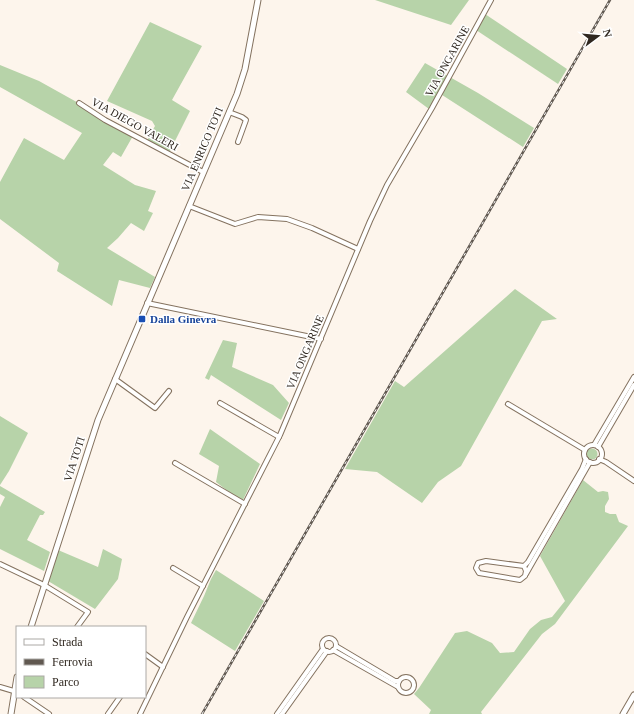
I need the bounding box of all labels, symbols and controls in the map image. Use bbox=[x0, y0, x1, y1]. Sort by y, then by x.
north arrow bbox=[578, 16, 618, 56]
street label: VIA ONGARINE bbox=[423, 23, 472, 99]
text: N bbox=[601, 28, 614, 39]
street label: VIA DIEGO VALERI bbox=[90, 95, 181, 153]
street label: VIA ENRICO TOTI bbox=[179, 105, 225, 193]
place label: Dalla Ginevra bbox=[150, 313, 217, 325]
street label: VIA ONGARINE bbox=[284, 313, 326, 391]
marker: Dalla Ginevra bbox=[137, 314, 147, 324]
street label: VIA TOTI bbox=[61, 435, 87, 483]
legend bbox=[16, 626, 146, 698]
text: Strada bbox=[52, 635, 83, 649]
text: Ferrovia bbox=[52, 655, 93, 669]
text: Parco bbox=[52, 675, 79, 689]

